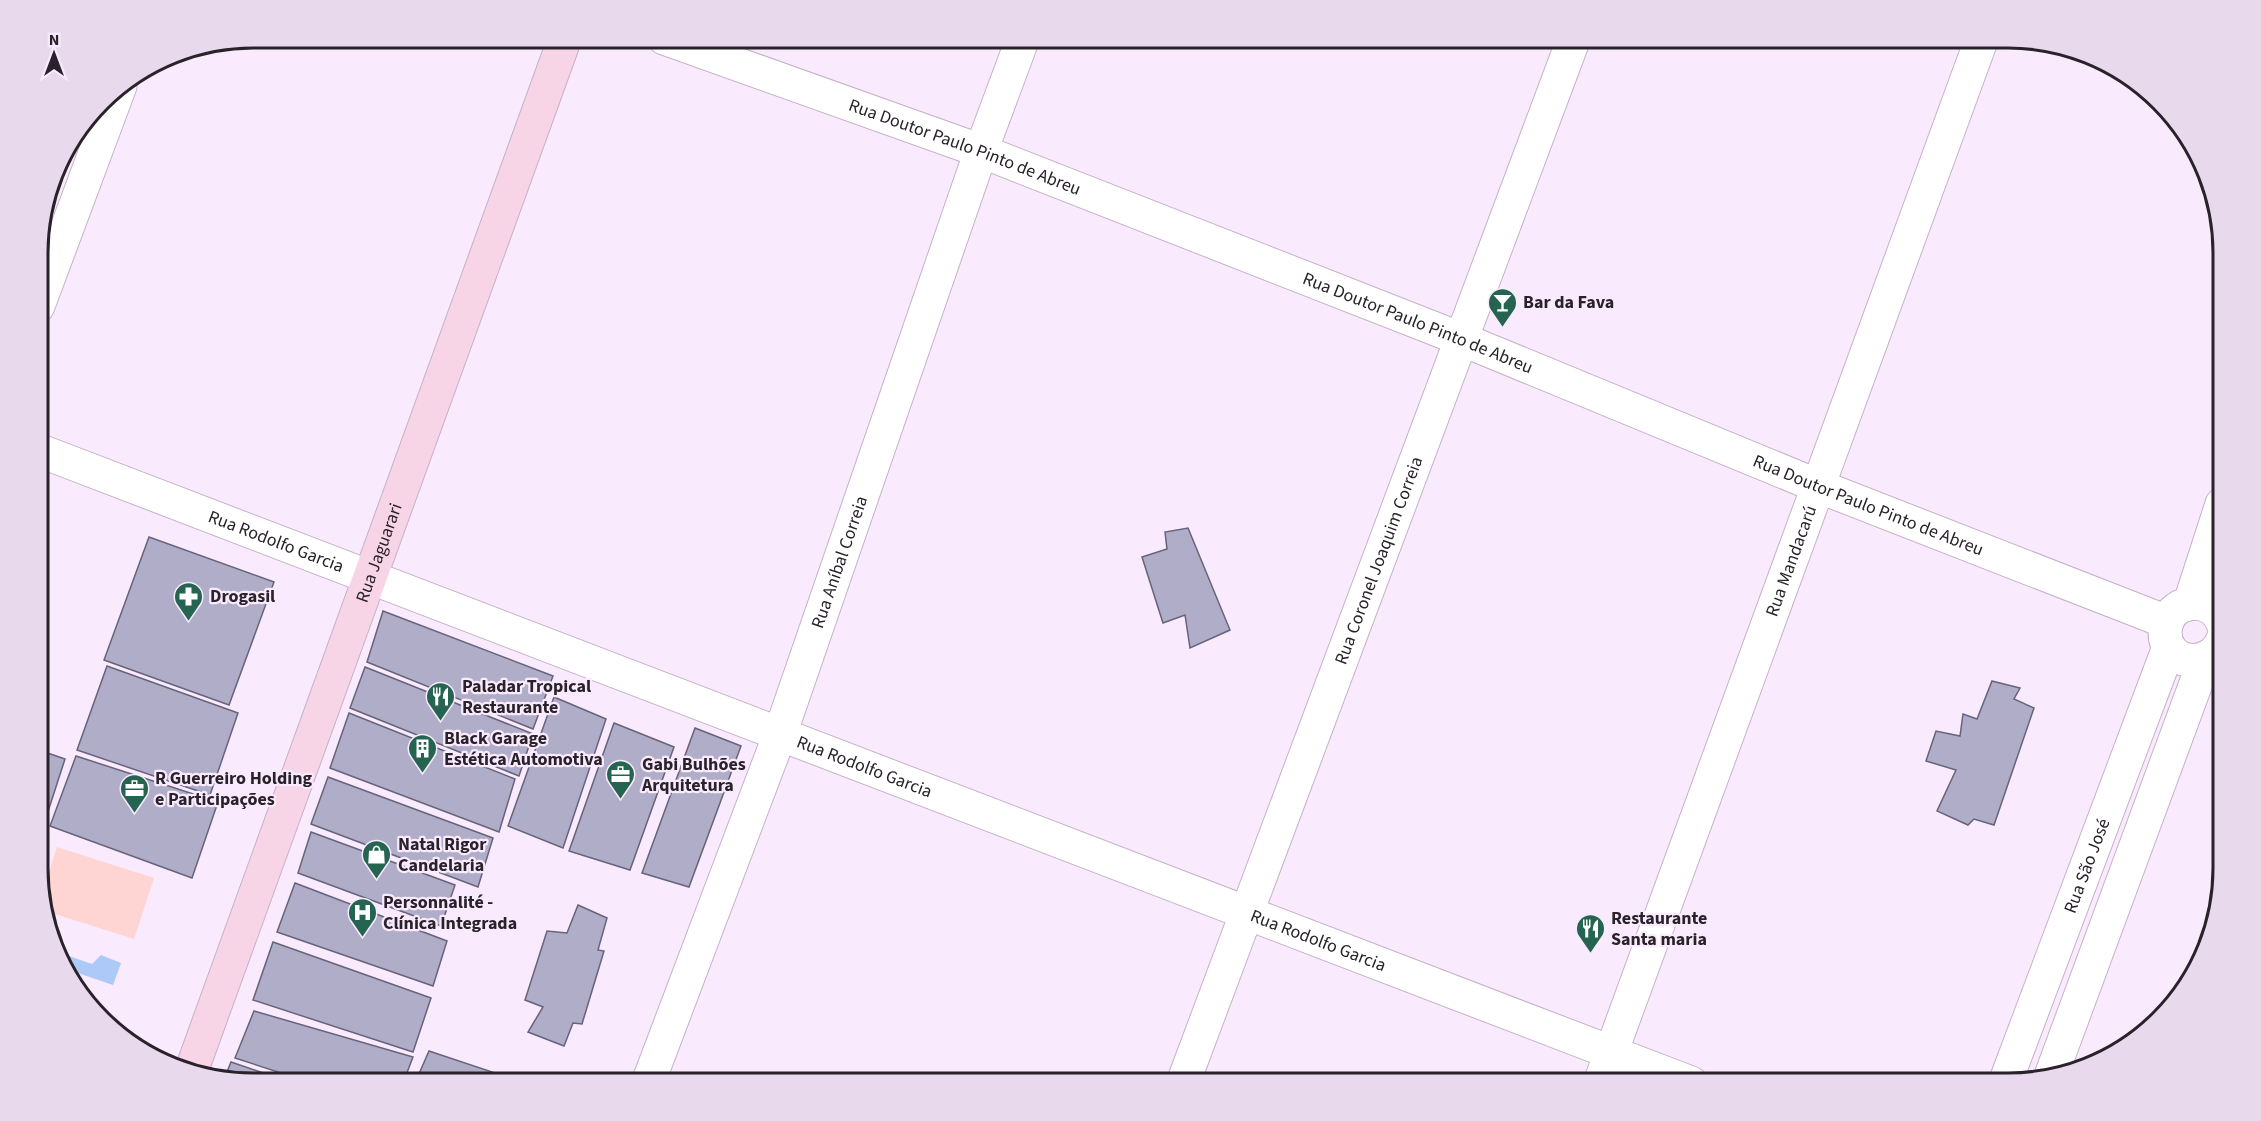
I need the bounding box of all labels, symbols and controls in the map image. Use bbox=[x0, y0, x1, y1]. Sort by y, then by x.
north arrow bbox=[24, 24, 84, 84]
text: N bbox=[49, 29, 59, 51]
street label: Rua Doutor Paulo Pinto de Abreu bbox=[845, 92, 1085, 201]
street label: Rua Doutor Paulo Pinto de Abreu bbox=[1299, 266, 1537, 380]
bar icon: Bar da Fava bbox=[1486, 286, 1518, 328]
place label: Bar da Fava bbox=[1523, 290, 1614, 315]
street label: Rua Doutor Paulo Pinto de Abreu bbox=[1749, 448, 1987, 562]
street label: Rua Coronel Joaquim Correia bbox=[1328, 453, 1429, 668]
street label: Rua Aníbal Correia bbox=[805, 492, 874, 632]
street label: Rua Jaguarari bbox=[349, 500, 408, 606]
street label: Rua Mandacarú bbox=[1759, 502, 1823, 620]
street label: Rua Rodolfo Garcia bbox=[205, 504, 348, 579]
pharmacy icon: Drogasil bbox=[173, 580, 205, 622]
place label: Drogasil bbox=[210, 584, 275, 609]
place label: Paladar Tropical Restaurante bbox=[462, 674, 591, 720]
restaurant icon: Paladar Tropical Restaurante bbox=[425, 680, 457, 722]
place label: Black Garage Estética Automotiva bbox=[444, 726, 603, 772]
street label: Rua Rodolfo Garcia bbox=[793, 729, 936, 804]
building icon: Black Garage Estética Automotiva bbox=[407, 732, 439, 774]
place label: Gabi Bulhões Arquitetura bbox=[641, 752, 746, 798]
office icon: Gabi Bulhões Arquitetura bbox=[605, 758, 637, 800]
place label: R Guerreiro Holding e Participações bbox=[155, 766, 313, 812]
office icon: R Guerreiro Holding e Participações bbox=[118, 772, 150, 814]
street label: Rua São José bbox=[2057, 815, 2116, 917]
place label: Natal Rigor Candelaria bbox=[398, 832, 487, 878]
shop icon: Natal Rigor Candelaria bbox=[361, 838, 393, 880]
place label: Personnalité - Clínica Integrada bbox=[383, 890, 517, 936]
hospital icon: Personnalité - Clínica Integrada bbox=[346, 896, 378, 938]
street label: Rua Rodolfo Garcia bbox=[1247, 903, 1390, 978]
place label: Restaurante Santa maria bbox=[1611, 906, 1707, 952]
restaurant icon: Restaurante Santa maria bbox=[1574, 912, 1606, 954]

